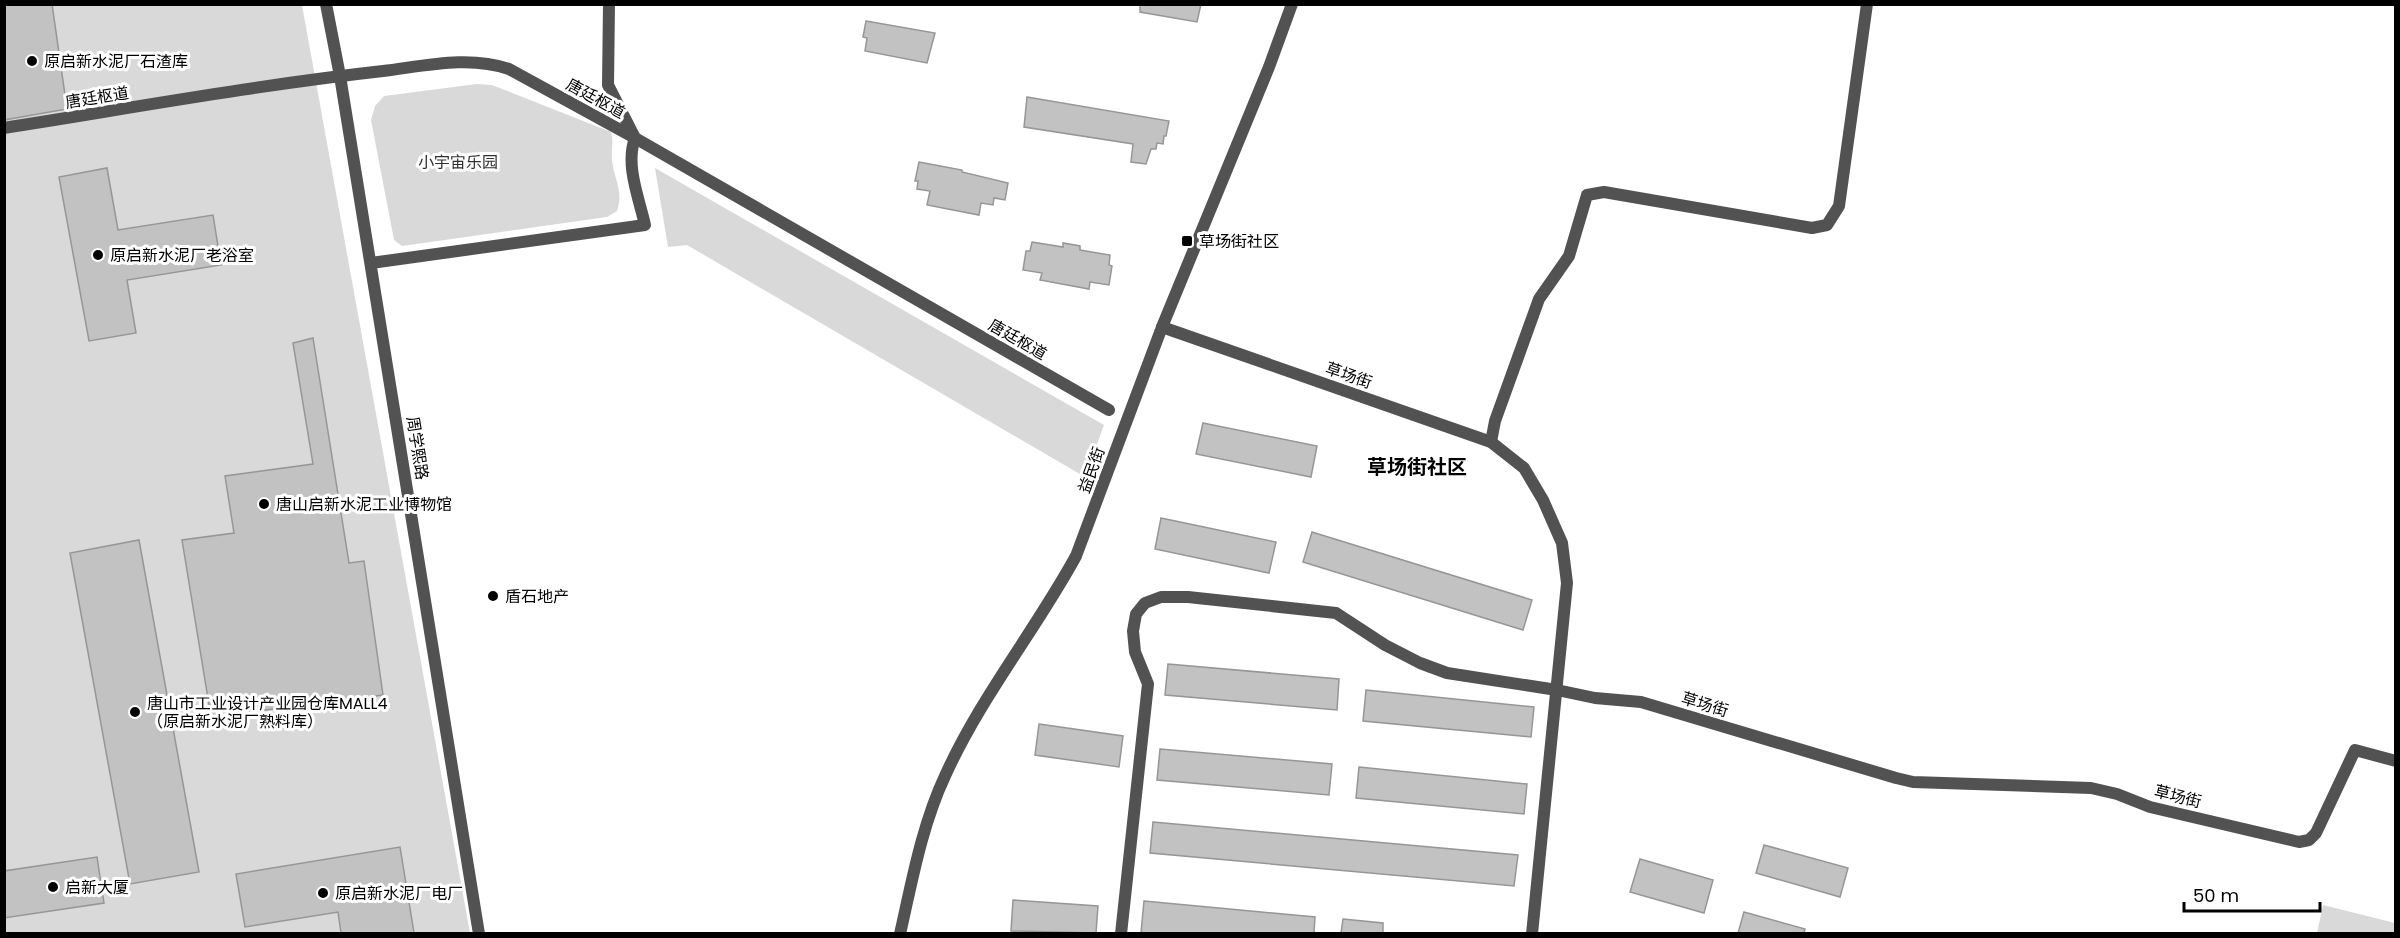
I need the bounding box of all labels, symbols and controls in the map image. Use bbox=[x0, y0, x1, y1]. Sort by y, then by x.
place label: 原启新水泥厂石渣库 bbox=[44, 50, 188, 73]
marker: 原启新水泥厂石渣库 bbox=[25, 54, 39, 68]
street label: 唐廷枢道 bbox=[562, 73, 629, 124]
street label: 唐廷枢道 bbox=[64, 81, 130, 114]
park label: 小宇宙乐园 bbox=[418, 151, 498, 174]
place label: 草场街社区 bbox=[1199, 230, 1279, 253]
marker: 草场街社区 bbox=[1180, 234, 1194, 248]
place label: 原启新水泥厂老浴室 bbox=[110, 244, 254, 267]
marker: 原启新水泥厂老浴室 bbox=[91, 248, 105, 262]
street label: 唐廷枢道 bbox=[984, 313, 1051, 365]
street label: 草场街 bbox=[1322, 357, 1375, 394]
street label: 周学熙路 bbox=[401, 415, 434, 481]
street label: 益民街 bbox=[1072, 444, 1110, 497]
district label: 草场街社区 bbox=[1367, 453, 1467, 481]
place label: 唐山启新水泥工业博物馆 bbox=[276, 493, 452, 516]
marker: 唐山启新水泥工业博物馆 bbox=[257, 497, 271, 511]
place label: 盾石地产 bbox=[505, 585, 569, 608]
marker: 盾石地产 bbox=[486, 589, 500, 603]
street label: 草场街 bbox=[1679, 686, 1731, 722]
place label: 唐山市工业设计产业园仓库MALL4 （原启新水泥厂熟料库） bbox=[147, 692, 387, 733]
marker: 唐山市工业设计产业园仓库MALL4 （原启新水泥厂熟料库） bbox=[128, 705, 142, 719]
street label: 草场街 bbox=[2152, 780, 2204, 813]
scale bar bbox=[2184, 875, 2320, 913]
place label: 启新大厦 bbox=[65, 876, 129, 899]
marker: 启新大厦 bbox=[46, 880, 60, 894]
place label: 原启新水泥厂电厂 bbox=[335, 882, 463, 905]
text: 50 m bbox=[2193, 883, 2239, 908]
marker: 原启新水泥厂电厂 bbox=[316, 886, 330, 900]

